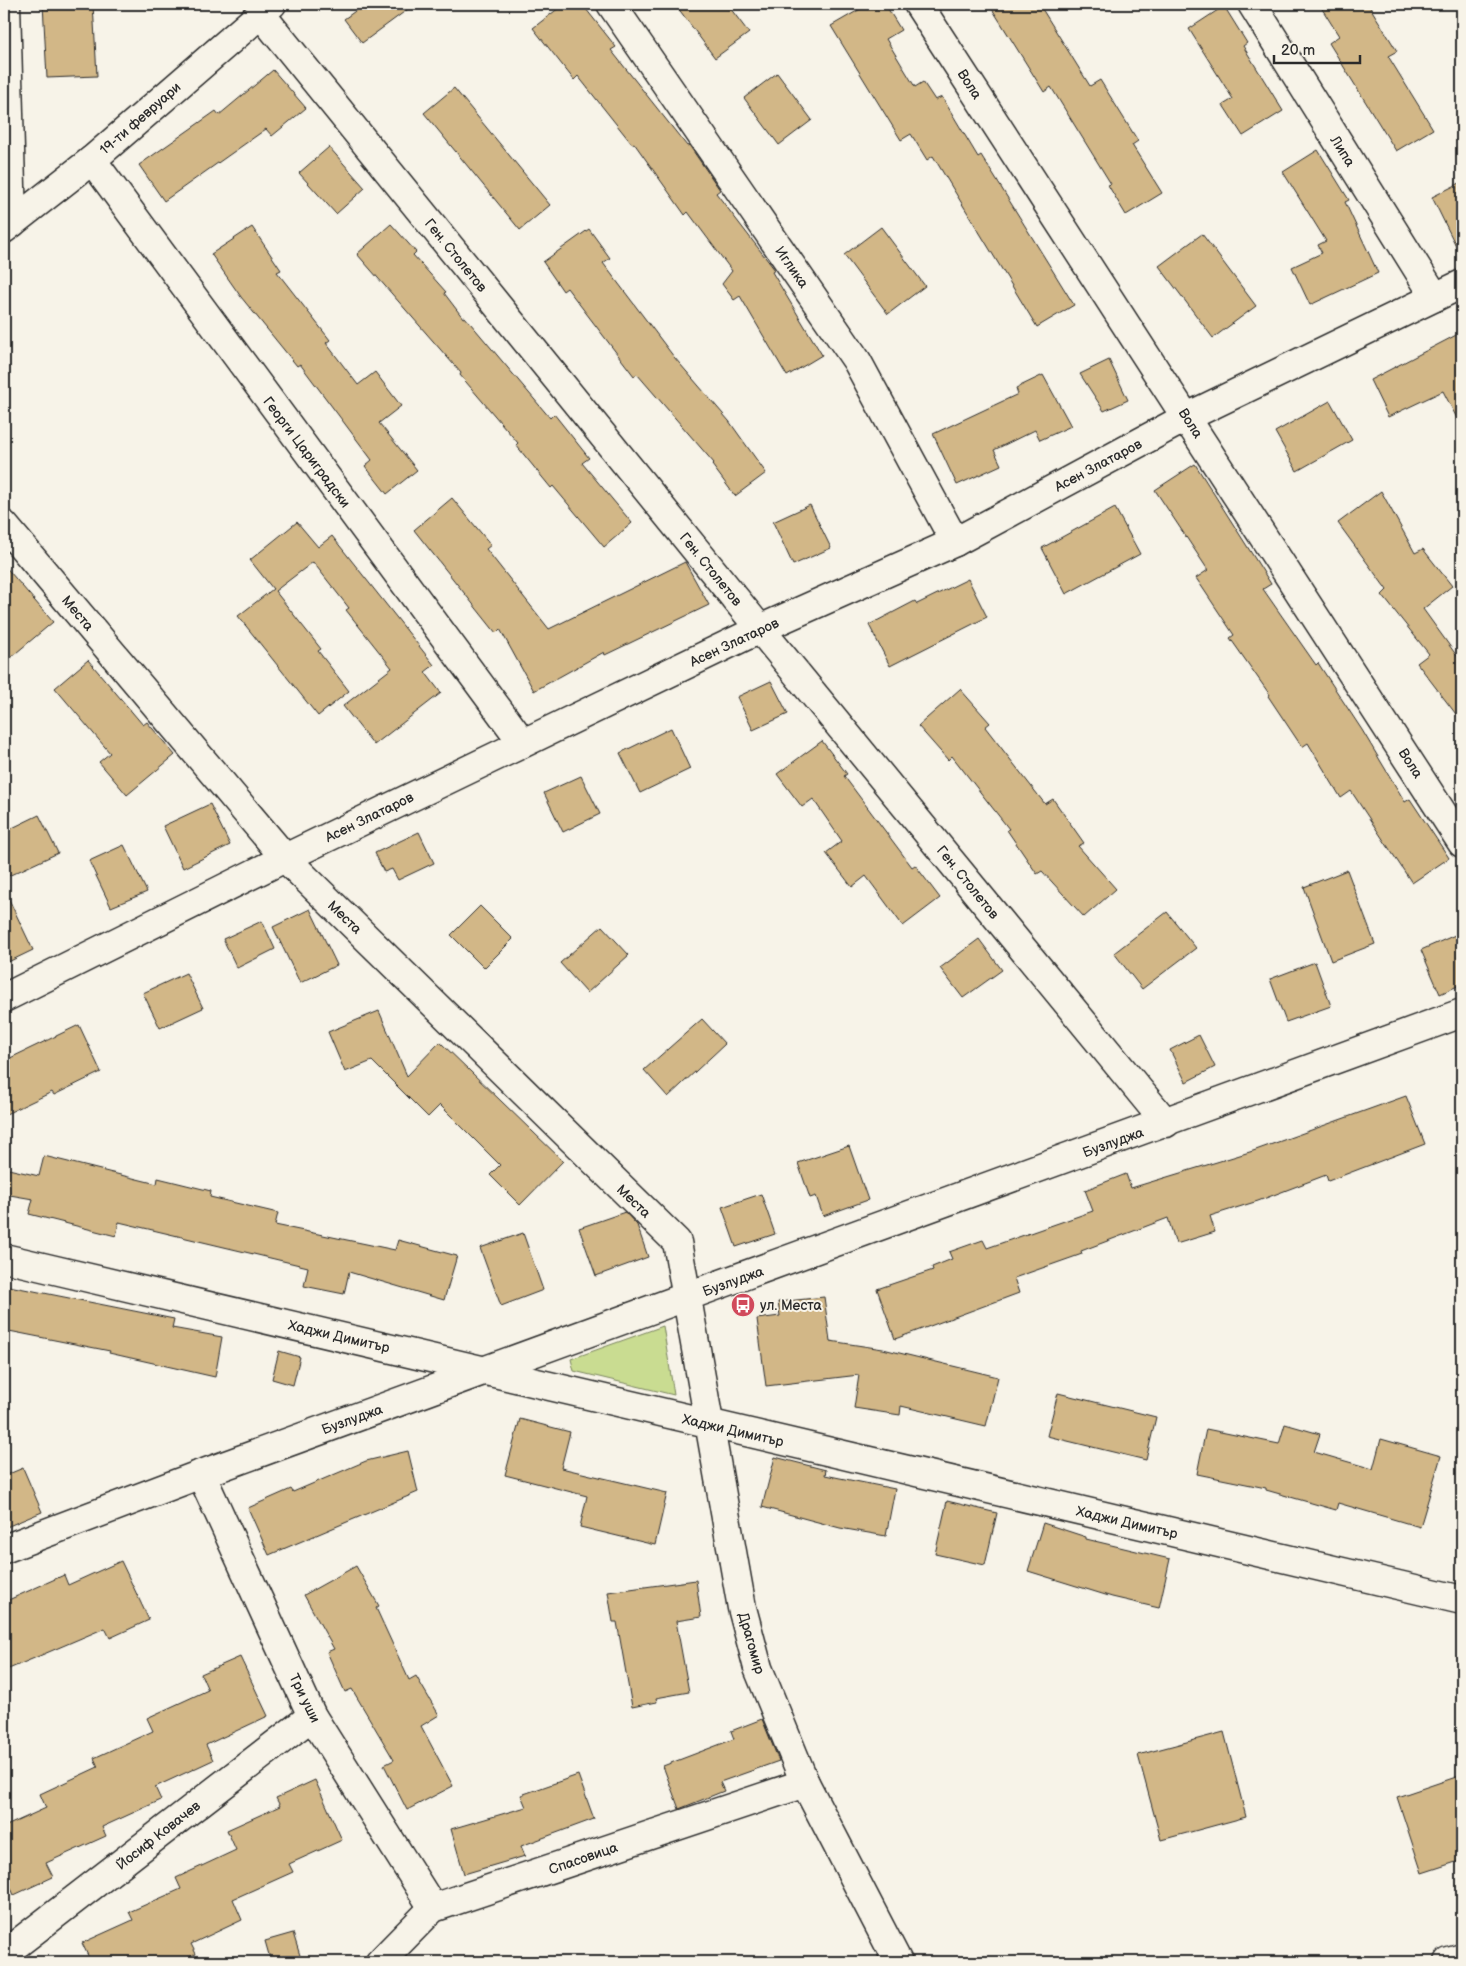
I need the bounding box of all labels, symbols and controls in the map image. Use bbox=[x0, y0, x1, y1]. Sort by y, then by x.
scale bar bbox=[1274, 32, 1360, 64]
text: 20 m bbox=[1281, 41, 1315, 60]
street label: Вола bbox=[954, 66, 986, 103]
street label: 19-ти февруари bbox=[96, 79, 184, 158]
street label: Липа bbox=[1326, 132, 1359, 170]
street label: Ген. Столетов bbox=[421, 215, 491, 296]
street label: Иглика bbox=[771, 243, 812, 292]
street label: Георги Цариградски bbox=[259, 393, 354, 511]
street label: Вола bbox=[1175, 405, 1207, 442]
street label: Асен Златаров bbox=[1051, 435, 1145, 496]
street label: Ген. Столетов bbox=[676, 529, 746, 610]
street label: Места bbox=[58, 592, 98, 635]
street label: Асен Златаров bbox=[686, 614, 782, 671]
street label: Вола bbox=[1395, 745, 1427, 782]
street label: Асен Златаров bbox=[321, 788, 417, 847]
street label: Ген. Столетов bbox=[933, 842, 1003, 923]
street label: Места bbox=[324, 897, 366, 938]
street label: Бузлуджа bbox=[1080, 1123, 1147, 1161]
street label: Места bbox=[613, 1181, 655, 1222]
street label: Бузлуджа bbox=[700, 1262, 767, 1300]
bus stop icon: ул. Места bbox=[730, 1292, 756, 1318]
place label: ул. Места bbox=[760, 1297, 823, 1314]
street label: Хаджи Димитър bbox=[286, 1317, 391, 1356]
street label: Бузлуджа bbox=[319, 1400, 386, 1438]
street label: Хаджи Димитър bbox=[680, 1411, 785, 1450]
street label: Хаджи Димитър bbox=[1074, 1503, 1179, 1542]
street label: Драгомир bbox=[735, 1610, 768, 1676]
street label: Три уши bbox=[285, 1671, 324, 1726]
street label: Йосиф Ковачев bbox=[113, 1797, 204, 1874]
street label: Спасовица bbox=[546, 1839, 621, 1878]

